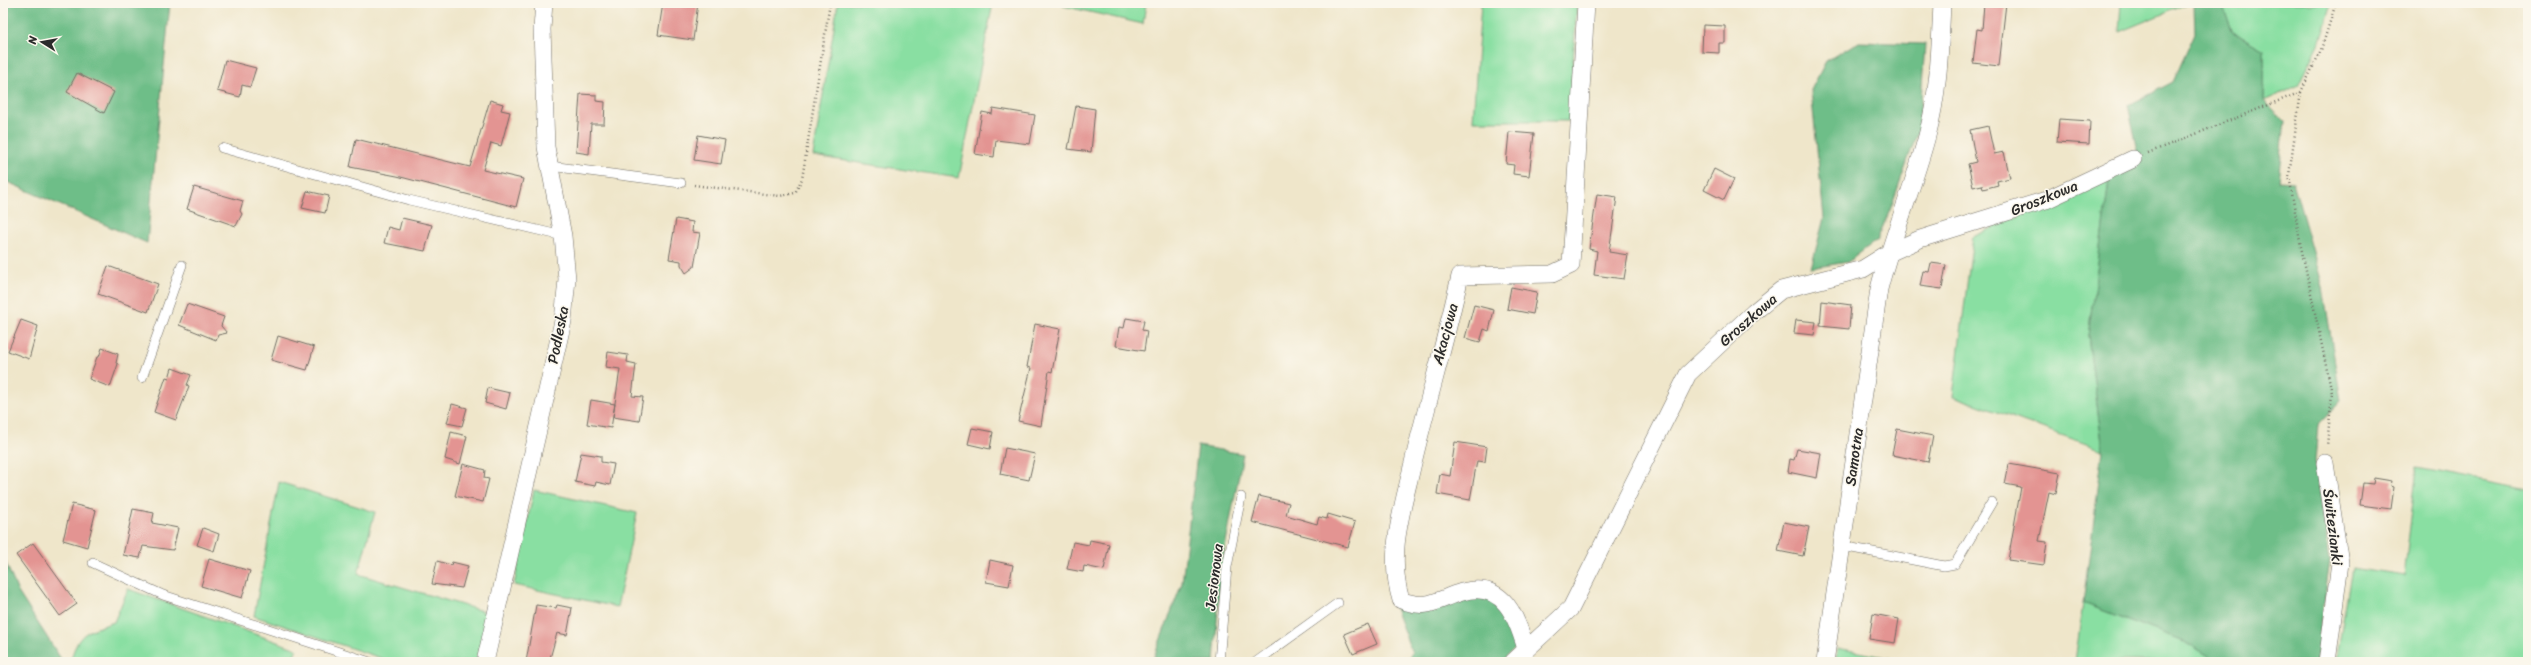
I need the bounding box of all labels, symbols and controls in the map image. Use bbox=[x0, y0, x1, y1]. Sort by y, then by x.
north arrow bbox=[22, 22, 62, 62]
text: N bbox=[22, 34, 43, 47]
street label: Groszkowa bbox=[2006, 173, 2082, 223]
street label: Groszkowa bbox=[1713, 287, 1784, 353]
street label: Akacjowa bbox=[1424, 300, 1466, 369]
street label: Podleska bbox=[540, 303, 576, 366]
street label: Samotna bbox=[1837, 426, 1871, 488]
street label: Świtezianki bbox=[2315, 487, 2351, 568]
street label: Jesionowa bbox=[1197, 542, 1231, 613]

